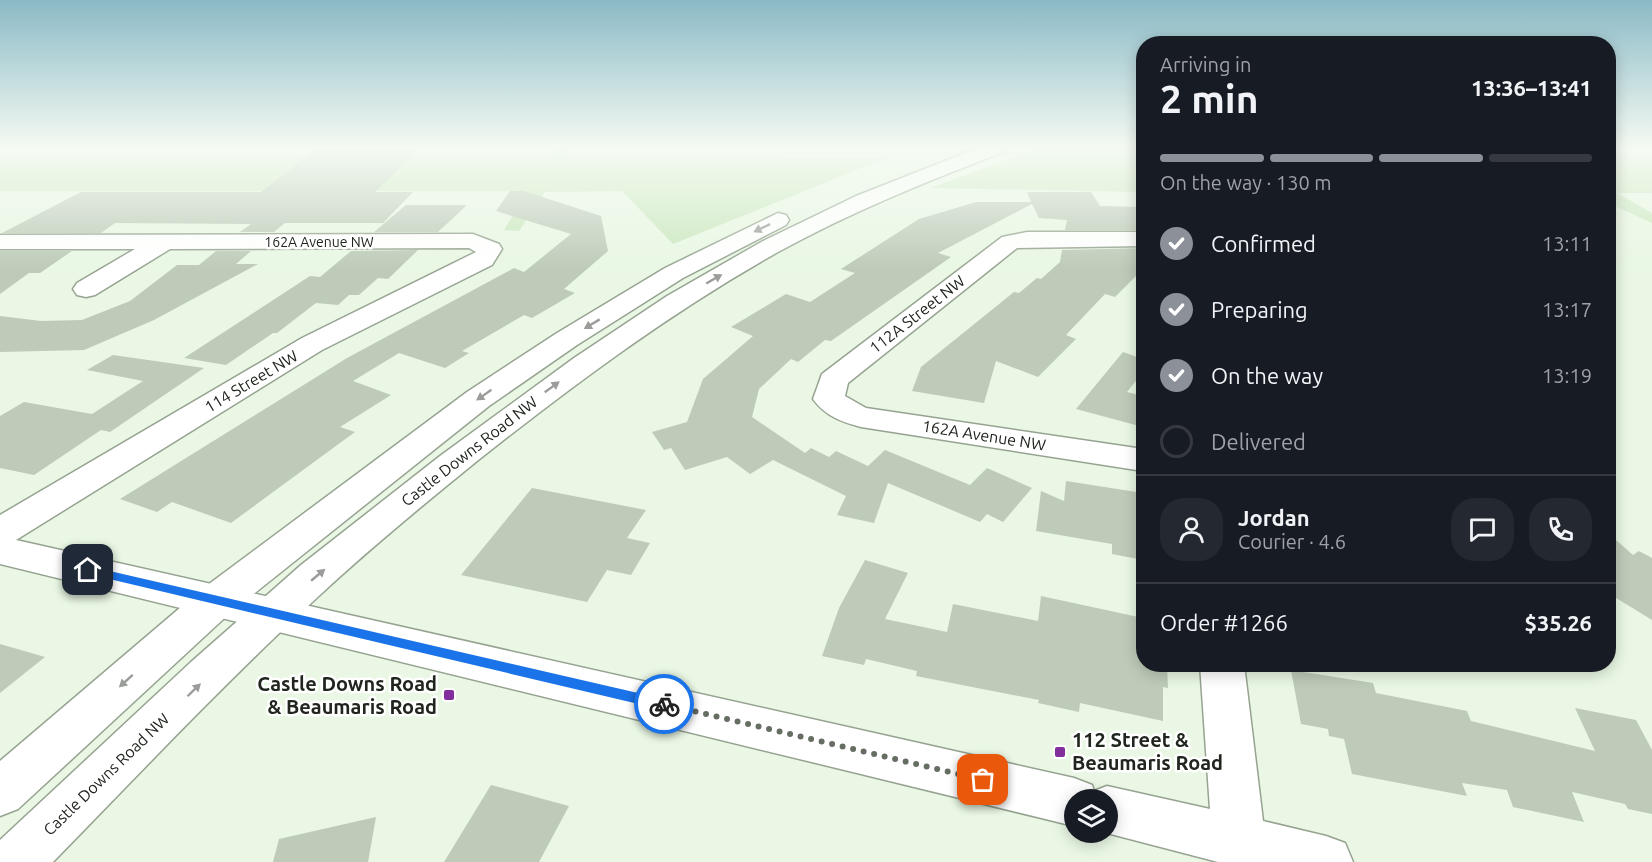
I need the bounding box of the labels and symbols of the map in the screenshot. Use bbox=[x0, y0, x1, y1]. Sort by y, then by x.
one-way arrow bbox=[753, 223, 770, 232]
street label: 162A Avenue NW bbox=[264, 234, 374, 250]
street label: 112A Street NW bbox=[866, 271, 968, 357]
one-way arrow bbox=[706, 274, 723, 284]
one-way arrow bbox=[584, 318, 600, 329]
street label: 114 Street NW bbox=[201, 346, 301, 416]
one-way arrow bbox=[544, 381, 560, 393]
one-way arrow bbox=[476, 389, 492, 401]
street label: Castle Downs Road NW bbox=[397, 392, 541, 510]
street label: 162A Avenue NW bbox=[921, 416, 1047, 454]
pin bbox=[62, 544, 113, 595]
one-way arrow bbox=[310, 569, 325, 582]
place label: Castle Downs Road & Beaumaris Road bbox=[257, 672, 437, 718]
one-way arrow bbox=[118, 674, 133, 688]
courier bbox=[634, 674, 694, 734]
one-way arrow bbox=[186, 683, 201, 697]
marker: Castle Downs Road & Beaumaris Road bbox=[442, 688, 456, 702]
street label: Castle Downs Road NW bbox=[39, 709, 173, 839]
place label: 112 Street & Beaumaris Road bbox=[1072, 728, 1223, 774]
marker: 112 Street & Beaumaris Road bbox=[1053, 745, 1067, 759]
pin bbox=[957, 754, 1008, 805]

